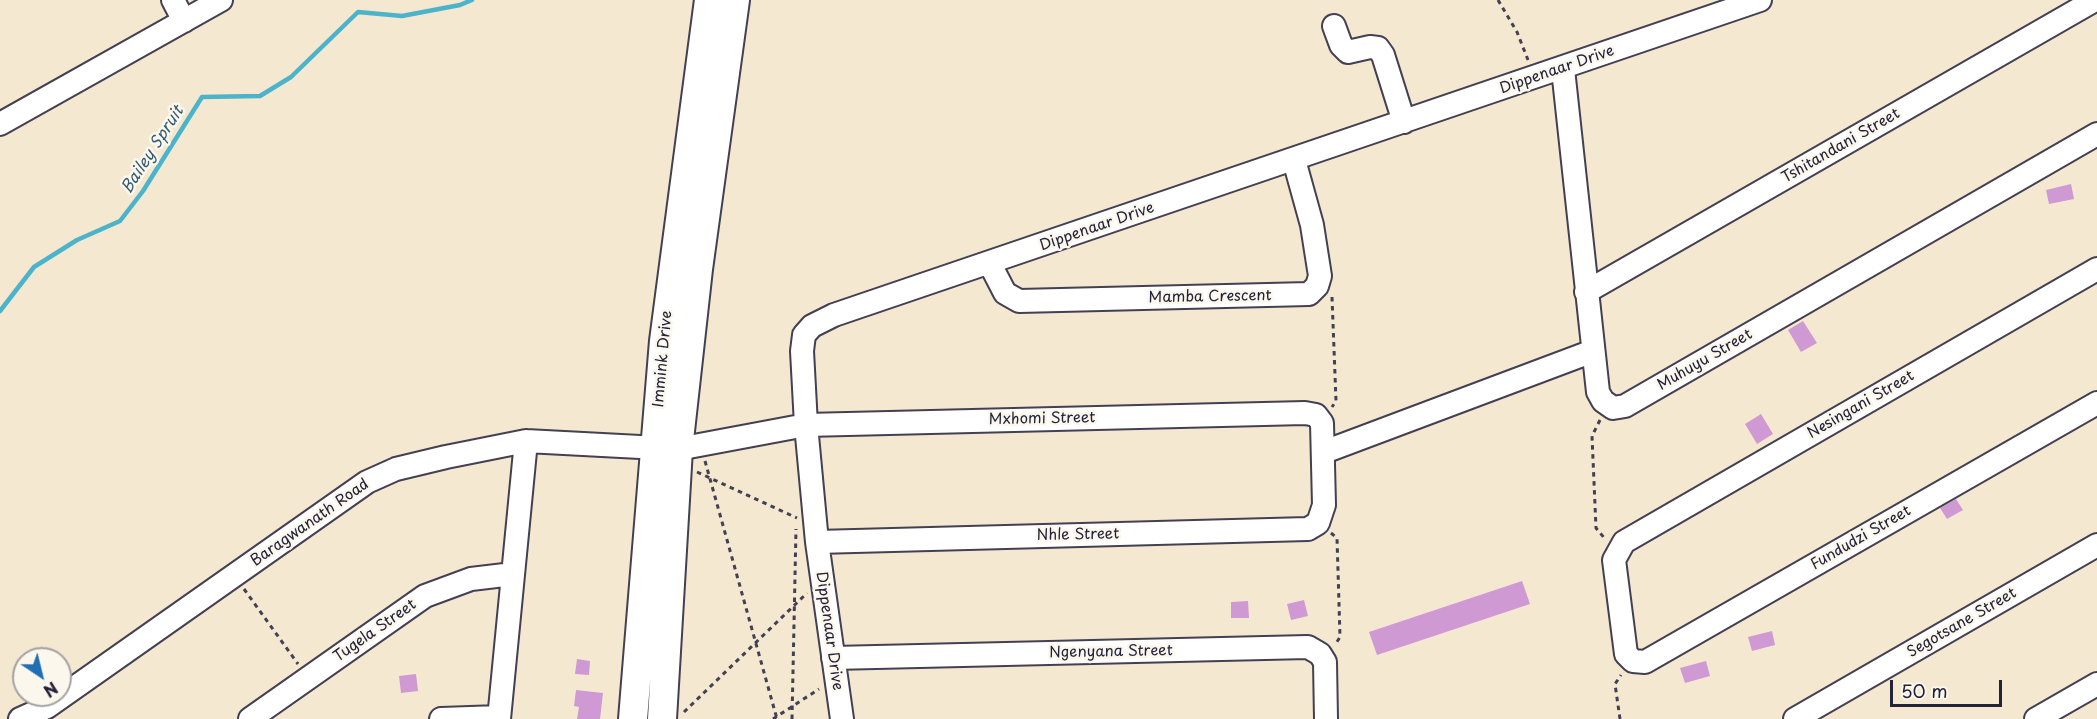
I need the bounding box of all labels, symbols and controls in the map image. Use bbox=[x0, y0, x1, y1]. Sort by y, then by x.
street label: Dippenaar Drive bbox=[1497, 42, 1617, 98]
water label: Bailey Spruit bbox=[118, 103, 188, 197]
street label: Tshitandani Street bbox=[1779, 105, 1903, 187]
street label: Dippenaar Drive bbox=[1037, 199, 1157, 255]
street label: Mamba Crescent bbox=[1148, 287, 1272, 307]
street label: Immink Drive bbox=[650, 310, 676, 408]
street label: Muhuyu Street bbox=[1654, 326, 1756, 394]
street label: Nesingani Street bbox=[1805, 367, 1917, 443]
street label: Mxhomi Street bbox=[988, 409, 1096, 429]
street label: Baragwanath Road bbox=[248, 475, 372, 571]
street label: Fundudzi Street bbox=[1808, 502, 1914, 574]
street label: Nhle Street bbox=[1037, 525, 1119, 545]
street label: Dippenaar Drive bbox=[812, 570, 846, 692]
street label: Segotsane Street bbox=[1904, 584, 2020, 662]
street label: Tugela Street bbox=[330, 596, 420, 666]
street label: Ngenyana Street bbox=[1049, 642, 1173, 662]
north arrow bbox=[12, 647, 72, 707]
scale bar bbox=[1893, 668, 2006, 706]
text: N bbox=[39, 677, 63, 704]
text: 50 m bbox=[1901, 677, 1948, 704]

